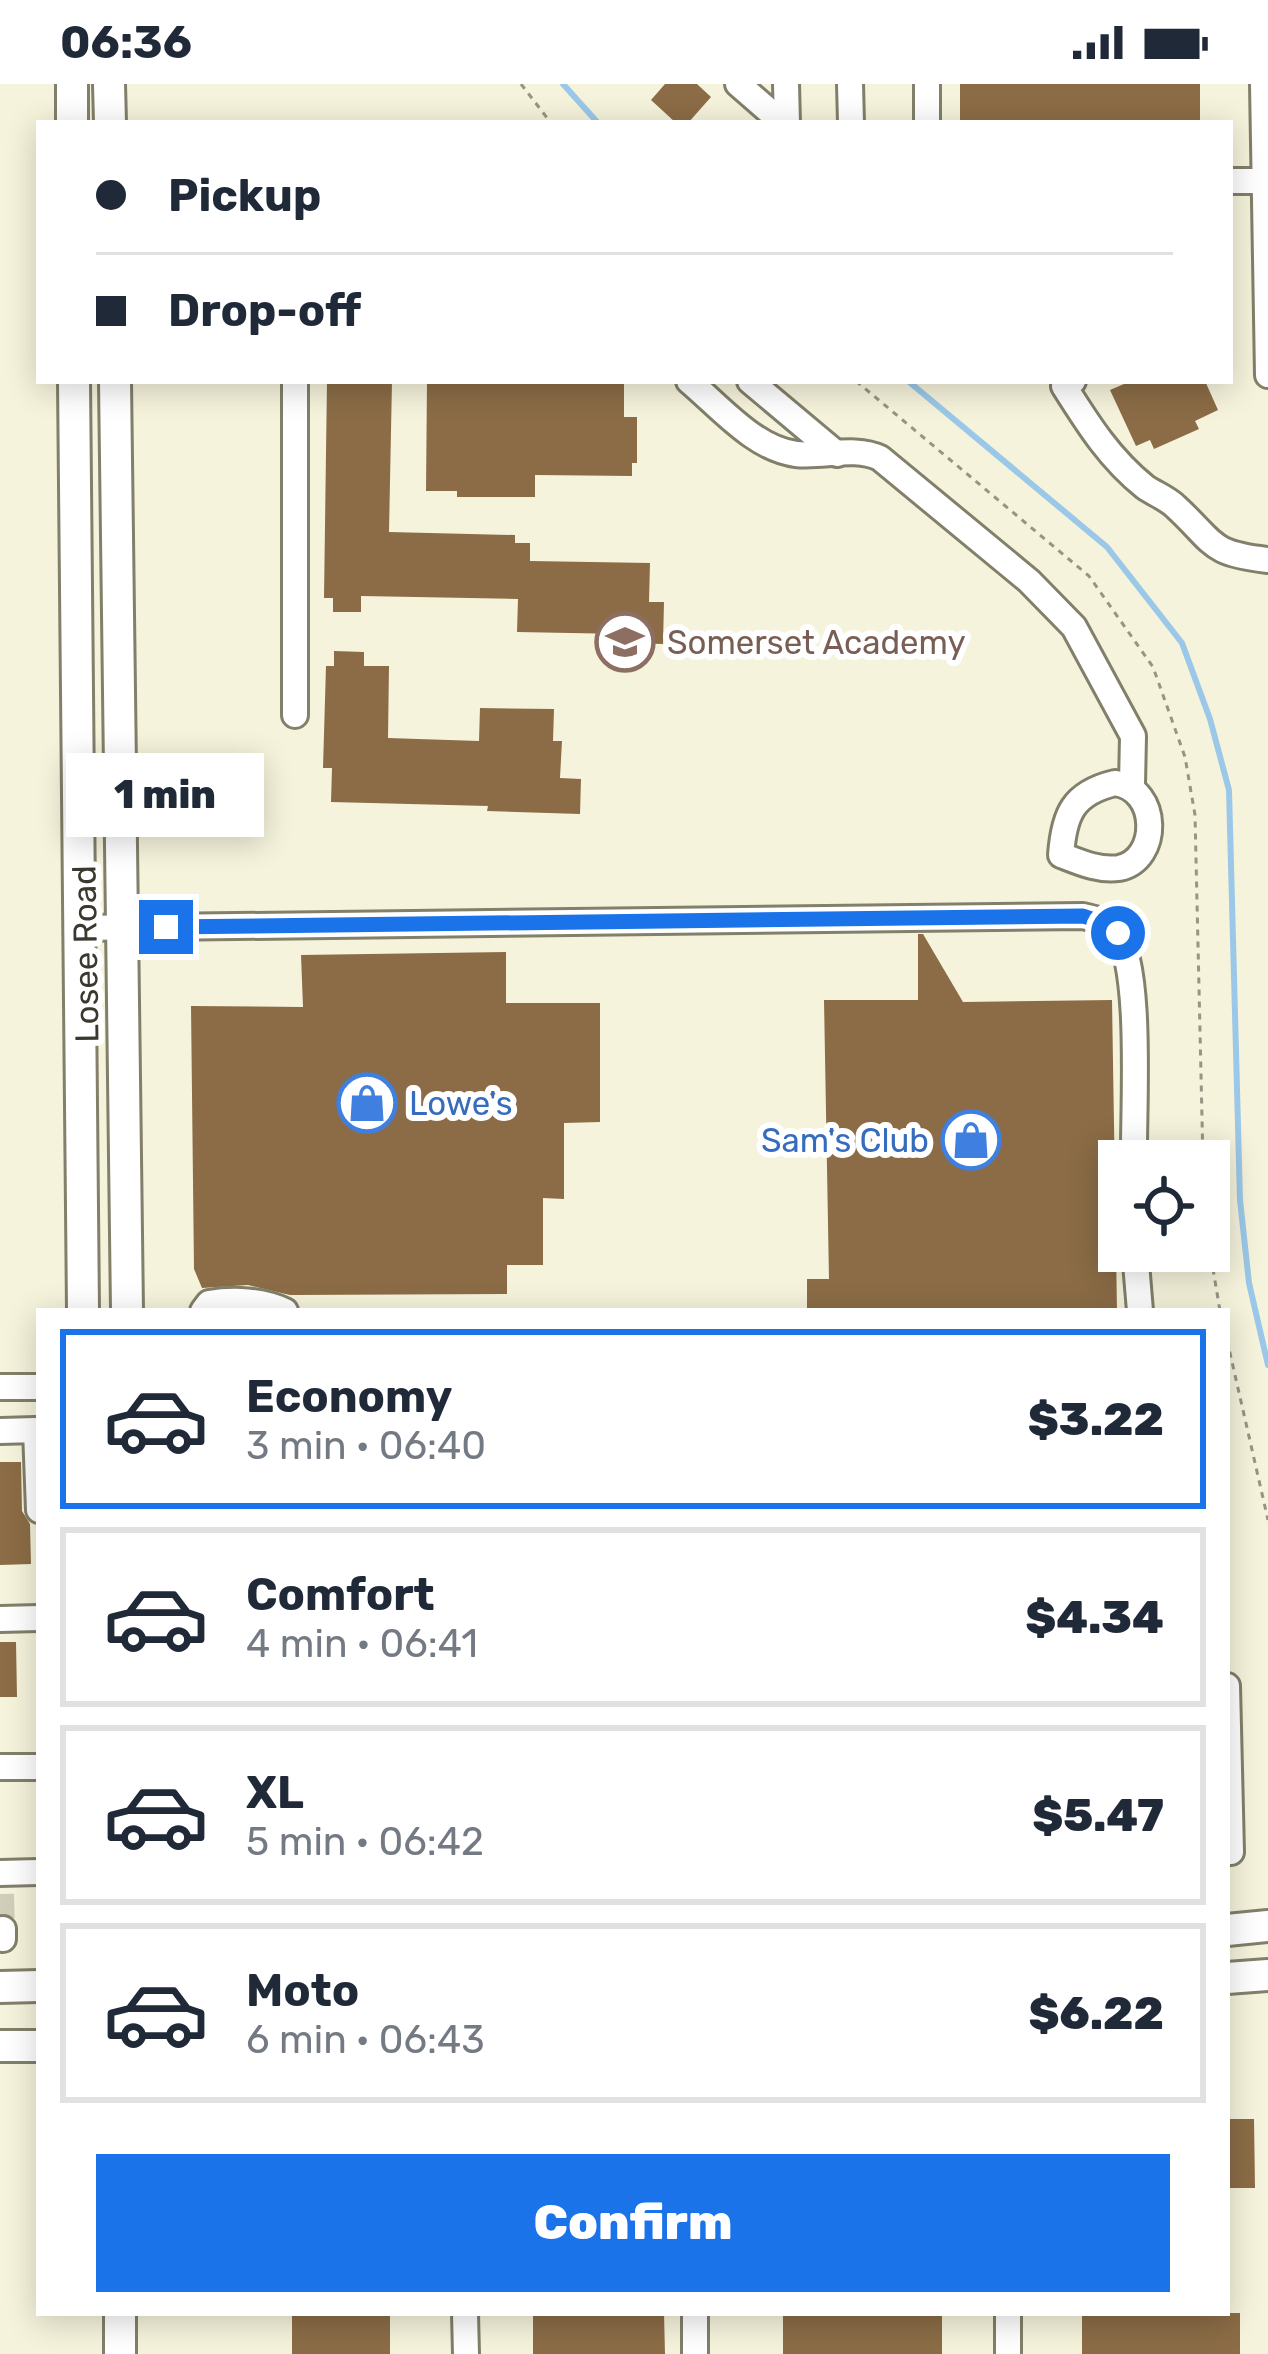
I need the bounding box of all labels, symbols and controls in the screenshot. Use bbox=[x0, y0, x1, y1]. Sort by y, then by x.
text: 06:36 bbox=[60, 16, 192, 69]
text: Pickup bbox=[168, 169, 321, 222]
text: Drop-off bbox=[168, 284, 361, 337]
school or university icon: Somerset Academy bbox=[594, 611, 656, 673]
place label: Somerset Academy bbox=[667, 623, 966, 662]
callout: 1 min bbox=[67, 753, 265, 837]
text: 1 min bbox=[114, 772, 216, 818]
street label: Losee Road bbox=[64, 865, 107, 1043]
route end bbox=[139, 900, 193, 954]
route start bbox=[1091, 906, 1145, 960]
shop icon: Lowe's bbox=[336, 1072, 398, 1134]
place label: Lowe's bbox=[409, 1084, 513, 1123]
shop icon: Sam's Club bbox=[940, 1109, 1002, 1171]
place label: Sam's Club bbox=[761, 1121, 929, 1160]
map controls bbox=[1098, 1140, 1230, 1272]
button: locate bbox=[1098, 1140, 1230, 1272]
icon: car bbox=[102, 1365, 210, 1473]
text: Economy bbox=[246, 1370, 452, 1423]
text: $3.22 bbox=[1028, 1393, 1164, 1446]
text: 3 min · 06:40 bbox=[246, 1423, 486, 1469]
icon: car bbox=[102, 1563, 210, 1671]
text: Comfort bbox=[246, 1568, 435, 1621]
text: $4.34 bbox=[1025, 1591, 1164, 1644]
text: 4 min · 06:41 bbox=[246, 1621, 478, 1667]
icon: car bbox=[102, 1761, 210, 1869]
text: XL bbox=[246, 1766, 304, 1819]
text: $5.47 bbox=[1032, 1789, 1164, 1842]
text: 5 min · 06:42 bbox=[246, 1819, 484, 1865]
icon: car bbox=[102, 1959, 210, 2067]
text: Moto bbox=[246, 1964, 359, 2017]
text: $6.22 bbox=[1028, 1987, 1164, 2040]
text: 6 min · 06:43 bbox=[246, 2017, 485, 2063]
button: Confirm bbox=[96, 2154, 1170, 2292]

